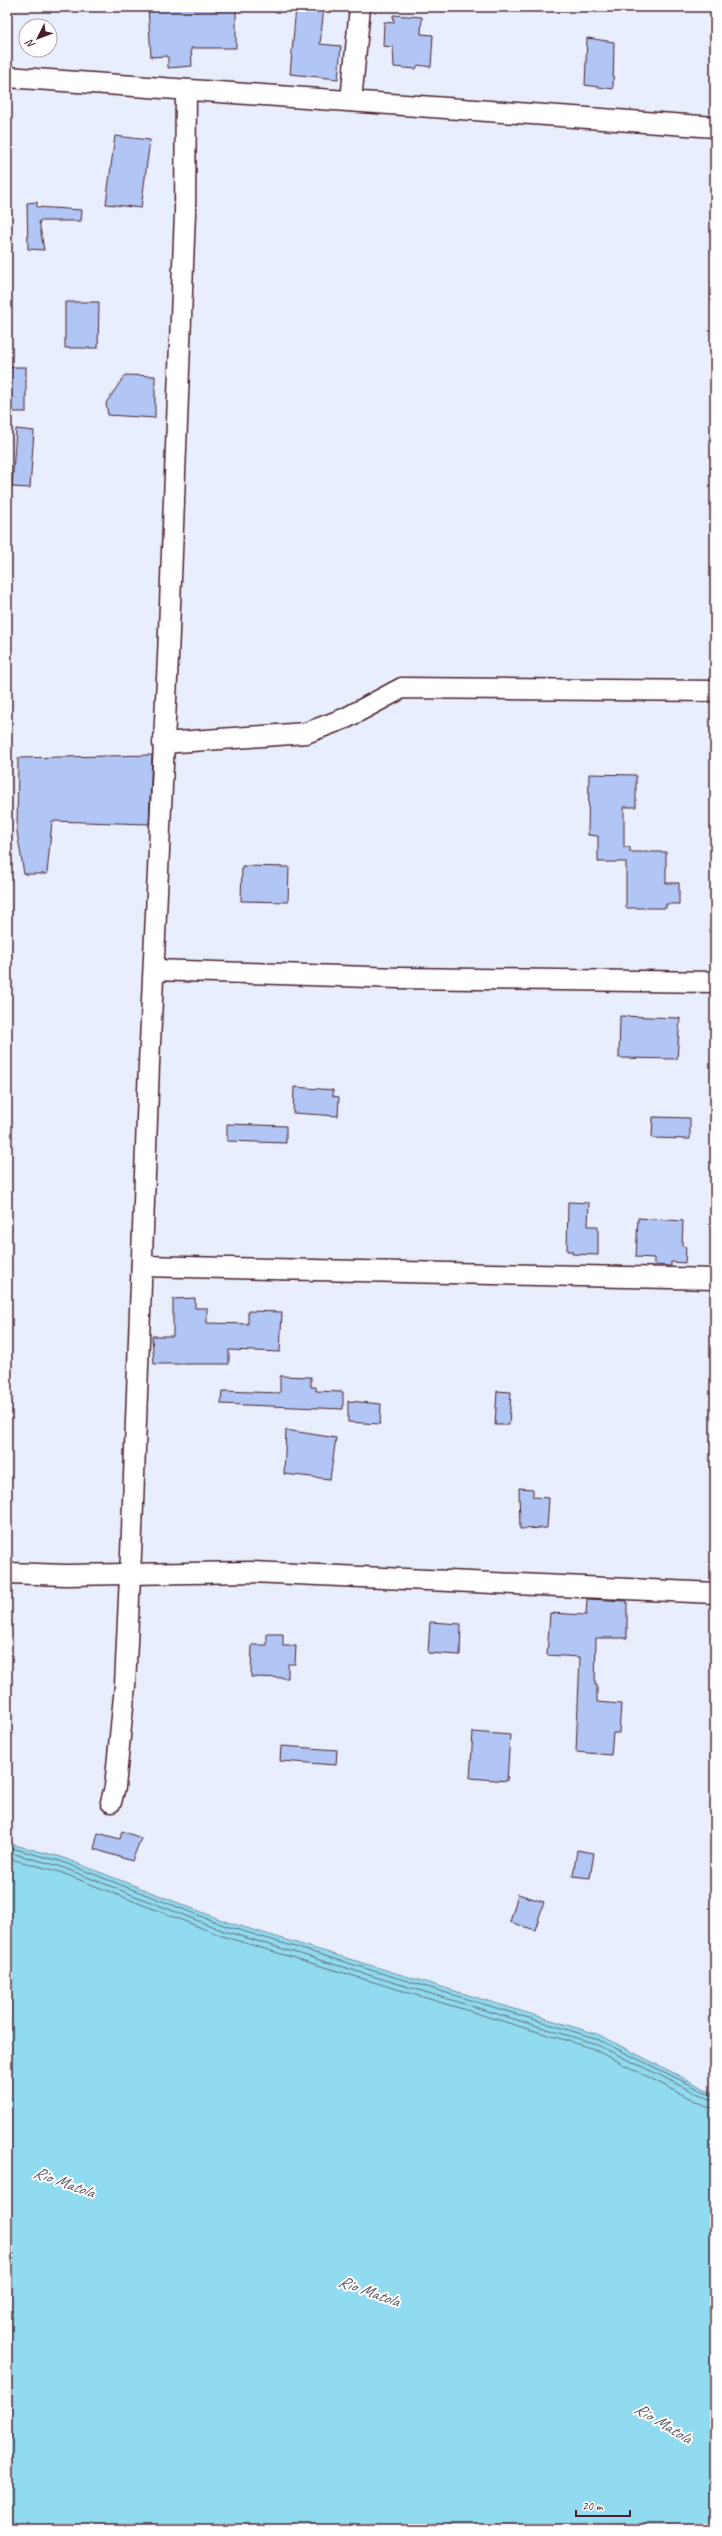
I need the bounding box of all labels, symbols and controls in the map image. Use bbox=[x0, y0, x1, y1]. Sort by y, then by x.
north arrow bbox=[18, 18, 58, 58]
text: N bbox=[22, 36, 38, 52]
water label: Rio Matola bbox=[31, 2161, 99, 2203]
water label: Rio Matola bbox=[336, 2270, 404, 2312]
water label: Rio Matola bbox=[631, 2398, 697, 2449]
scale bar bbox=[576, 2492, 630, 2518]
text: 20 m bbox=[582, 2498, 604, 2514]

